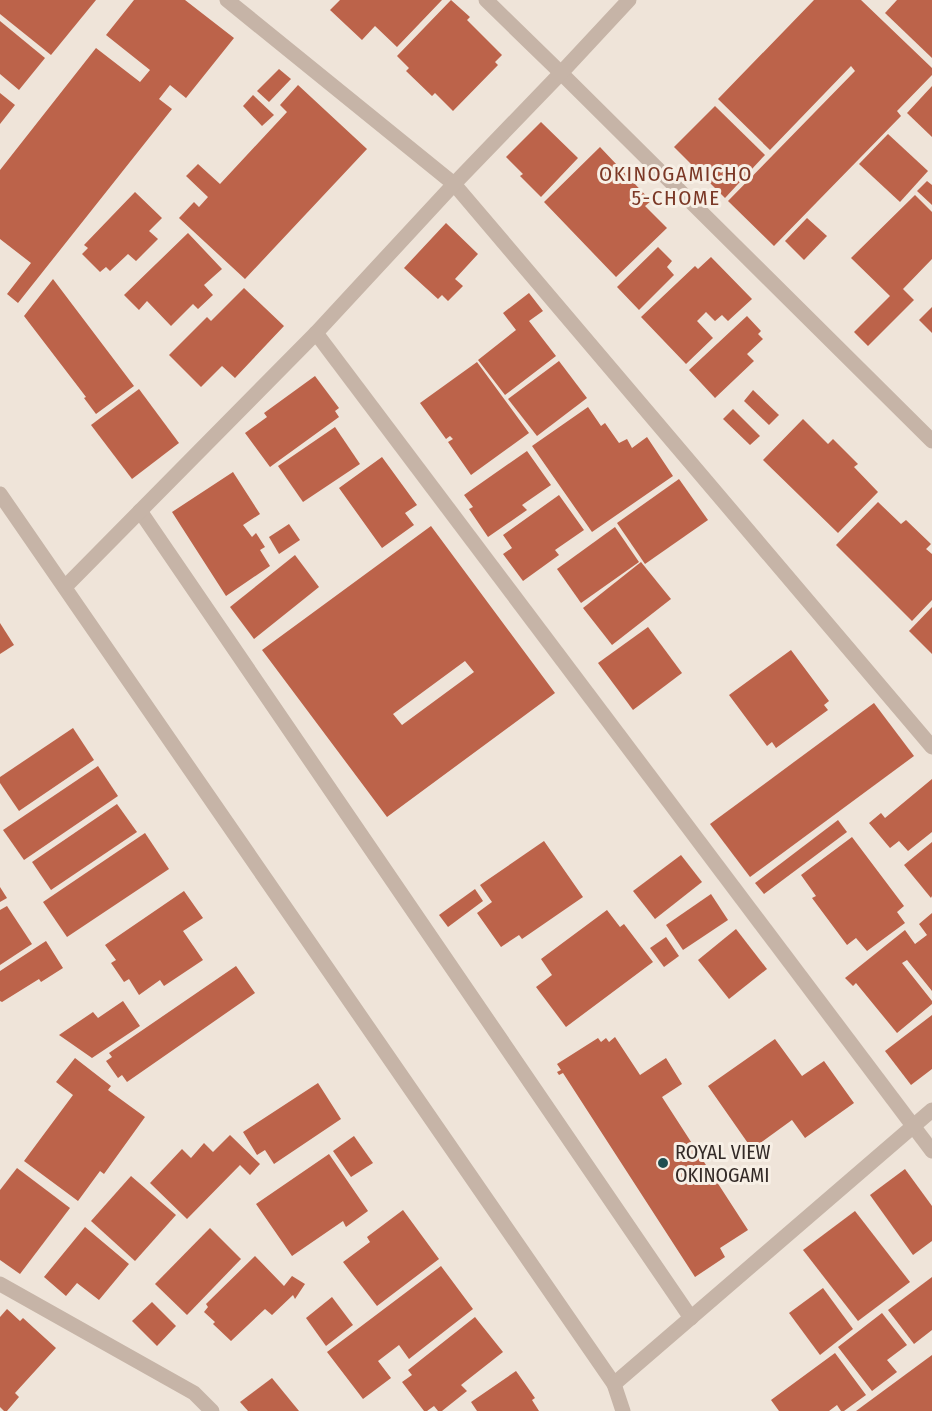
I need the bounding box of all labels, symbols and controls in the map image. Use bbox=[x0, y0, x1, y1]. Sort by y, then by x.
district label: OKINOGAMICHO 5-CHOME bbox=[599, 161, 753, 211]
place label: ROYAL VIEW OKINOGAMI bbox=[675, 1140, 771, 1187]
marker: ROYAL VIEW OKINOGAMI bbox=[656, 1156, 670, 1170]

